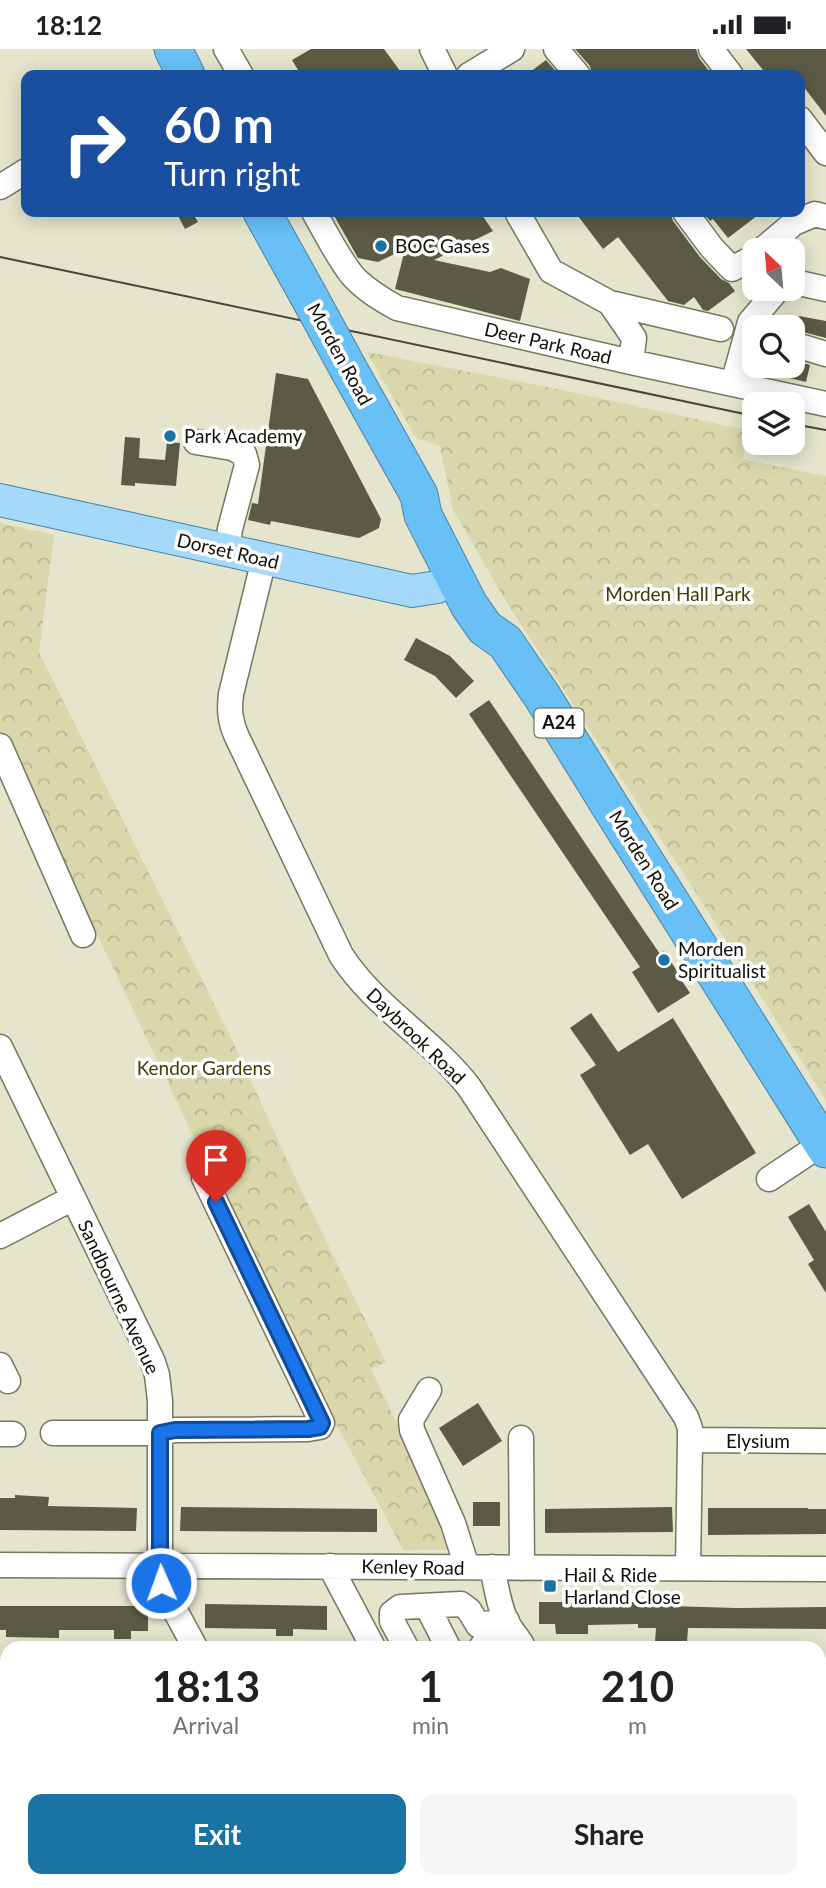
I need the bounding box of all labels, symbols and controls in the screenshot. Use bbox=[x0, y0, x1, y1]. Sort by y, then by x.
text: 18:12 bbox=[35, 9, 102, 41]
text: 60 m bbox=[164, 95, 274, 153]
icon: right bbox=[49, 98, 140, 189]
text: Turn right bbox=[164, 154, 300, 193]
place label: BOC Gases bbox=[395, 234, 490, 257]
marker: BOC Gases bbox=[373, 238, 389, 254]
north arrow bbox=[742, 238, 805, 301]
map controls bbox=[742, 238, 805, 455]
street label: Morden Road bbox=[303, 299, 378, 409]
button: search bbox=[742, 315, 805, 378]
street label: Deer Park Road bbox=[482, 317, 614, 368]
button: layers bbox=[742, 392, 805, 455]
place label: Park Academy bbox=[184, 424, 303, 447]
marker: Park Academy bbox=[162, 428, 178, 444]
street label: Dorset Road bbox=[175, 528, 281, 573]
park label: Morden Hall Park bbox=[605, 582, 751, 605]
road number: A24 bbox=[534, 709, 584, 737]
street label: Morden Road bbox=[605, 806, 684, 914]
place label: Morden Spiritualist bbox=[678, 937, 766, 982]
marker: Morden Spiritualist bbox=[656, 952, 672, 968]
street label: Daybrook Road bbox=[362, 983, 471, 1089]
park label: Kendor Gardens bbox=[137, 1056, 271, 1079]
pin bbox=[186, 1130, 246, 1202]
icon: arrive bbox=[197, 1141, 235, 1179]
street label: Sandbourne Avenue bbox=[74, 1216, 165, 1378]
street label: Elysium bbox=[726, 1429, 790, 1452]
position arrow bbox=[124, 1546, 198, 1620]
street label: Kenley Road bbox=[361, 1554, 465, 1579]
place label: Hail & Ride Harland Close bbox=[564, 1563, 681, 1608]
marker: Hail & Ride Harland Close bbox=[542, 1578, 558, 1594]
text: 18:13 bbox=[152, 1661, 260, 1711]
text: 1 bbox=[418, 1661, 443, 1711]
text: 210 bbox=[601, 1661, 674, 1711]
text: Arrival bbox=[173, 1711, 239, 1739]
text: min bbox=[412, 1711, 449, 1739]
text: m bbox=[628, 1711, 647, 1739]
button: Exit bbox=[28, 1794, 406, 1874]
button: Share bbox=[420, 1794, 798, 1874]

